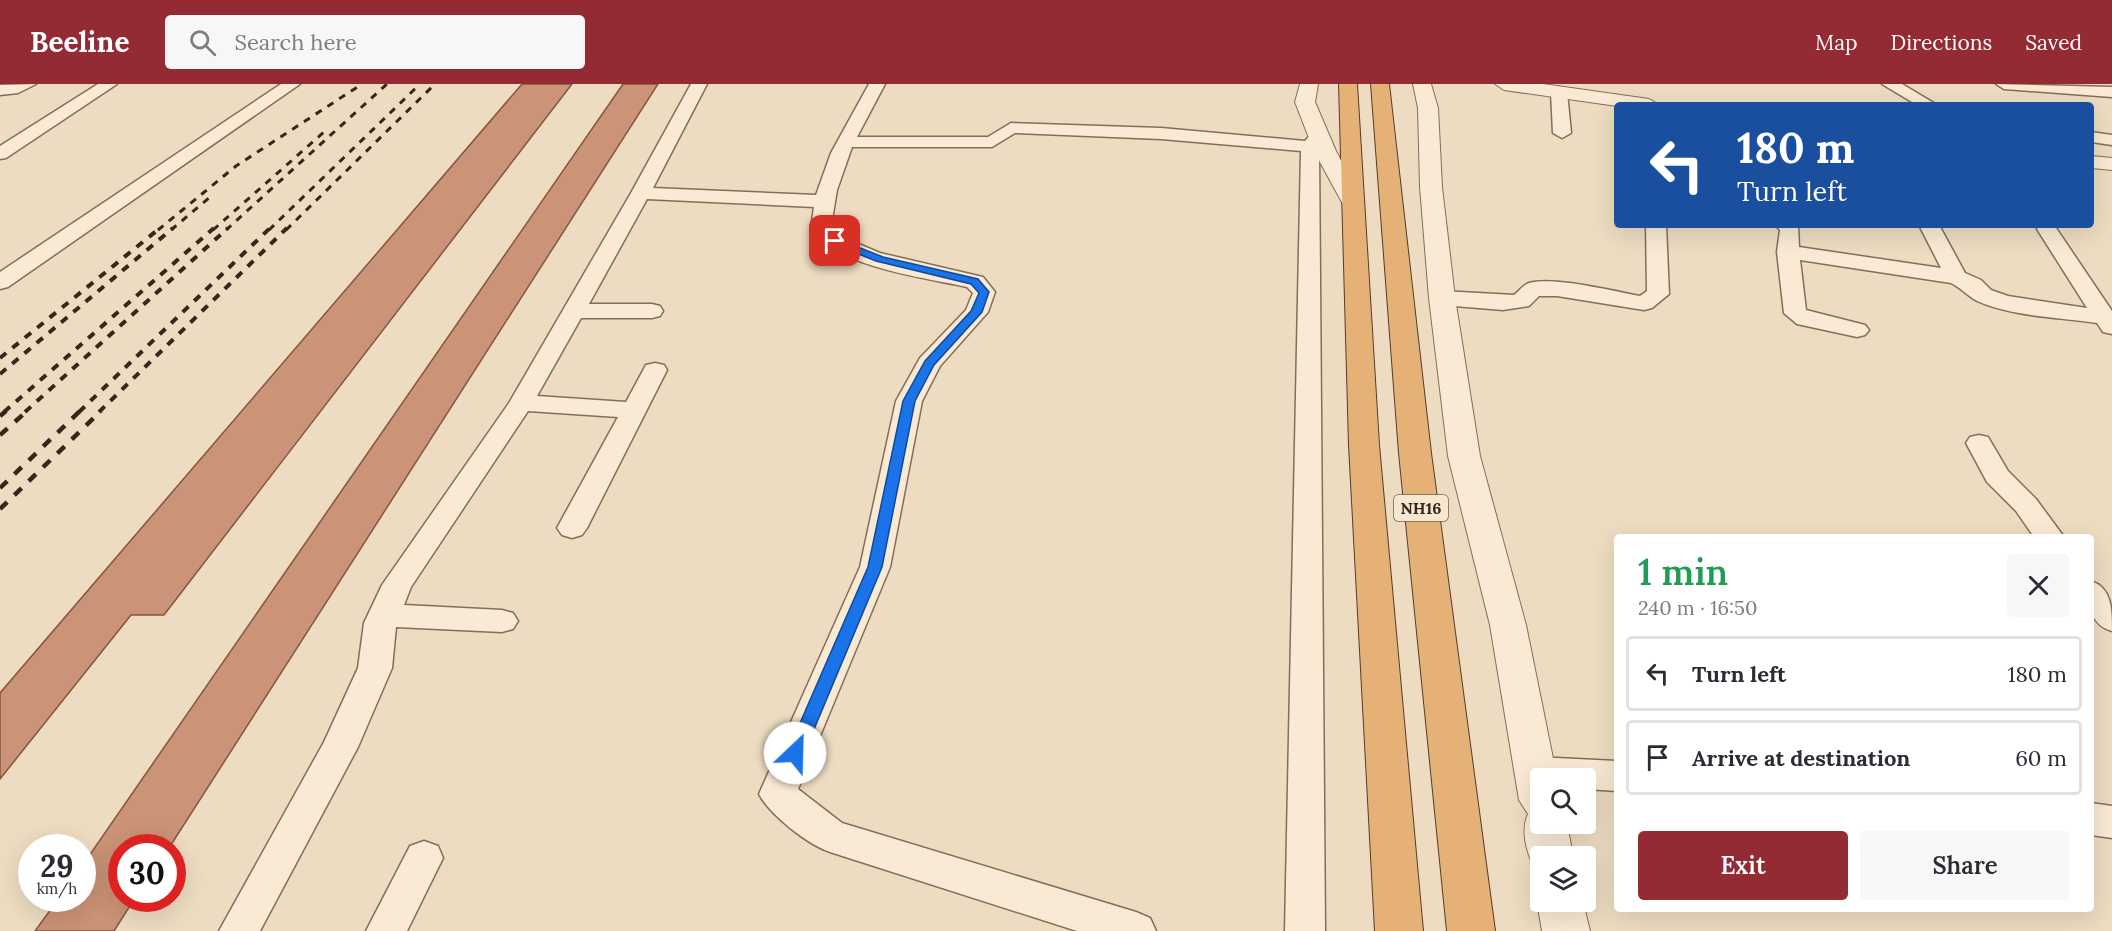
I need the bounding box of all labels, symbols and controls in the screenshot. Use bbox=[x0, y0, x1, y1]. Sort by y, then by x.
search box bbox=[165, 15, 585, 69]
text: Beeline bbox=[30, 24, 129, 60]
icon: search bbox=[186, 26, 219, 59]
text: Search here bbox=[234, 28, 357, 56]
text: Map bbox=[1815, 29, 1858, 56]
text: Directions bbox=[1891, 29, 1992, 56]
text: Saved bbox=[2025, 29, 2082, 56]
text: 180 m bbox=[1737, 121, 1854, 175]
icon: left bbox=[1638, 126, 1716, 204]
text: Turn left bbox=[1737, 174, 1847, 208]
pin bbox=[809, 215, 860, 266]
icon: arrive bbox=[818, 224, 851, 257]
road number: NH16 bbox=[1394, 495, 1448, 521]
text: 1 min bbox=[1638, 549, 1728, 595]
button: close bbox=[2007, 554, 2070, 617]
text: 240 m · 16:50 bbox=[1638, 595, 1757, 620]
icon: left bbox=[1641, 657, 1674, 690]
text: Turn left bbox=[1692, 660, 1786, 688]
text: 180 m bbox=[2008, 660, 2067, 688]
position arrow bbox=[763, 721, 827, 785]
icon: arrive bbox=[1641, 741, 1674, 774]
text: Arrive at destination bbox=[1692, 744, 1910, 772]
text: 60 m bbox=[2015, 744, 2067, 772]
map controls bbox=[1530, 768, 1596, 912]
button: search bbox=[1530, 768, 1596, 834]
button: Exit bbox=[1638, 831, 1848, 900]
button: Share bbox=[1860, 831, 2070, 900]
speed limit sign: 30 bbox=[108, 834, 186, 912]
button: layers bbox=[1530, 846, 1596, 912]
text: 29 bbox=[40, 847, 74, 885]
text: km/h bbox=[37, 879, 77, 898]

